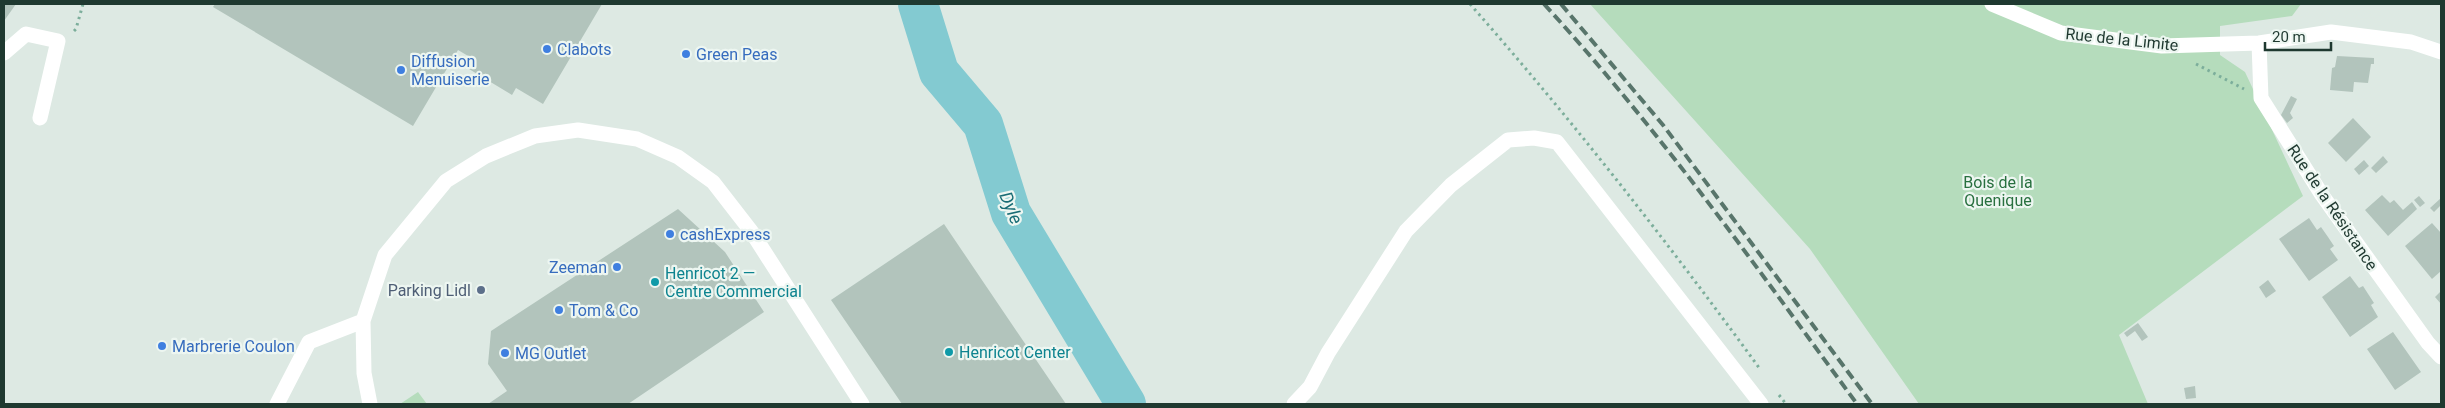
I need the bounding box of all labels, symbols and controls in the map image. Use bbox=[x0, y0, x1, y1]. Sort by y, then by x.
scale bar bbox=[2265, 20, 2331, 52]
street label: Rue de la Limite bbox=[2065, 24, 2179, 55]
text: 20 m bbox=[2272, 28, 2306, 46]
place label: Clabots bbox=[557, 40, 612, 59]
marker: Clabots bbox=[541, 43, 553, 55]
place label: Green Peas bbox=[696, 45, 777, 64]
marker: Green Peas bbox=[680, 48, 692, 60]
place label: Diffusion Menuiserie bbox=[411, 52, 490, 89]
marker: Diffusion Menuiserie bbox=[395, 64, 407, 76]
street label: Rue de la Résistance bbox=[2283, 141, 2382, 274]
park label: Bois de la Quenique bbox=[1963, 173, 2033, 210]
water label: Dyle bbox=[995, 188, 1028, 227]
place label: cashExpress bbox=[680, 225, 770, 244]
marker: cashExpress bbox=[664, 228, 676, 240]
place label: Zeeman bbox=[549, 258, 607, 277]
marker: Zeeman bbox=[611, 261, 623, 273]
place label: Henricot 2 — Centre Commercial bbox=[665, 264, 802, 301]
marker: Henricot 2 — Centre Commercial bbox=[649, 276, 661, 288]
place label: Parking Lidl bbox=[388, 281, 471, 300]
marker: Parking Lidl bbox=[475, 284, 487, 296]
place label: Tom & Co bbox=[569, 301, 638, 320]
marker: Tom & Co bbox=[553, 304, 565, 316]
place label: Marbrerie Coulon bbox=[172, 337, 295, 356]
marker: Marbrerie Coulon bbox=[156, 340, 168, 352]
place label: Henricot Center bbox=[959, 343, 1071, 362]
place label: MG Outlet bbox=[515, 344, 587, 363]
marker: Henricot Center bbox=[943, 346, 955, 358]
marker: MG Outlet bbox=[499, 347, 511, 359]

